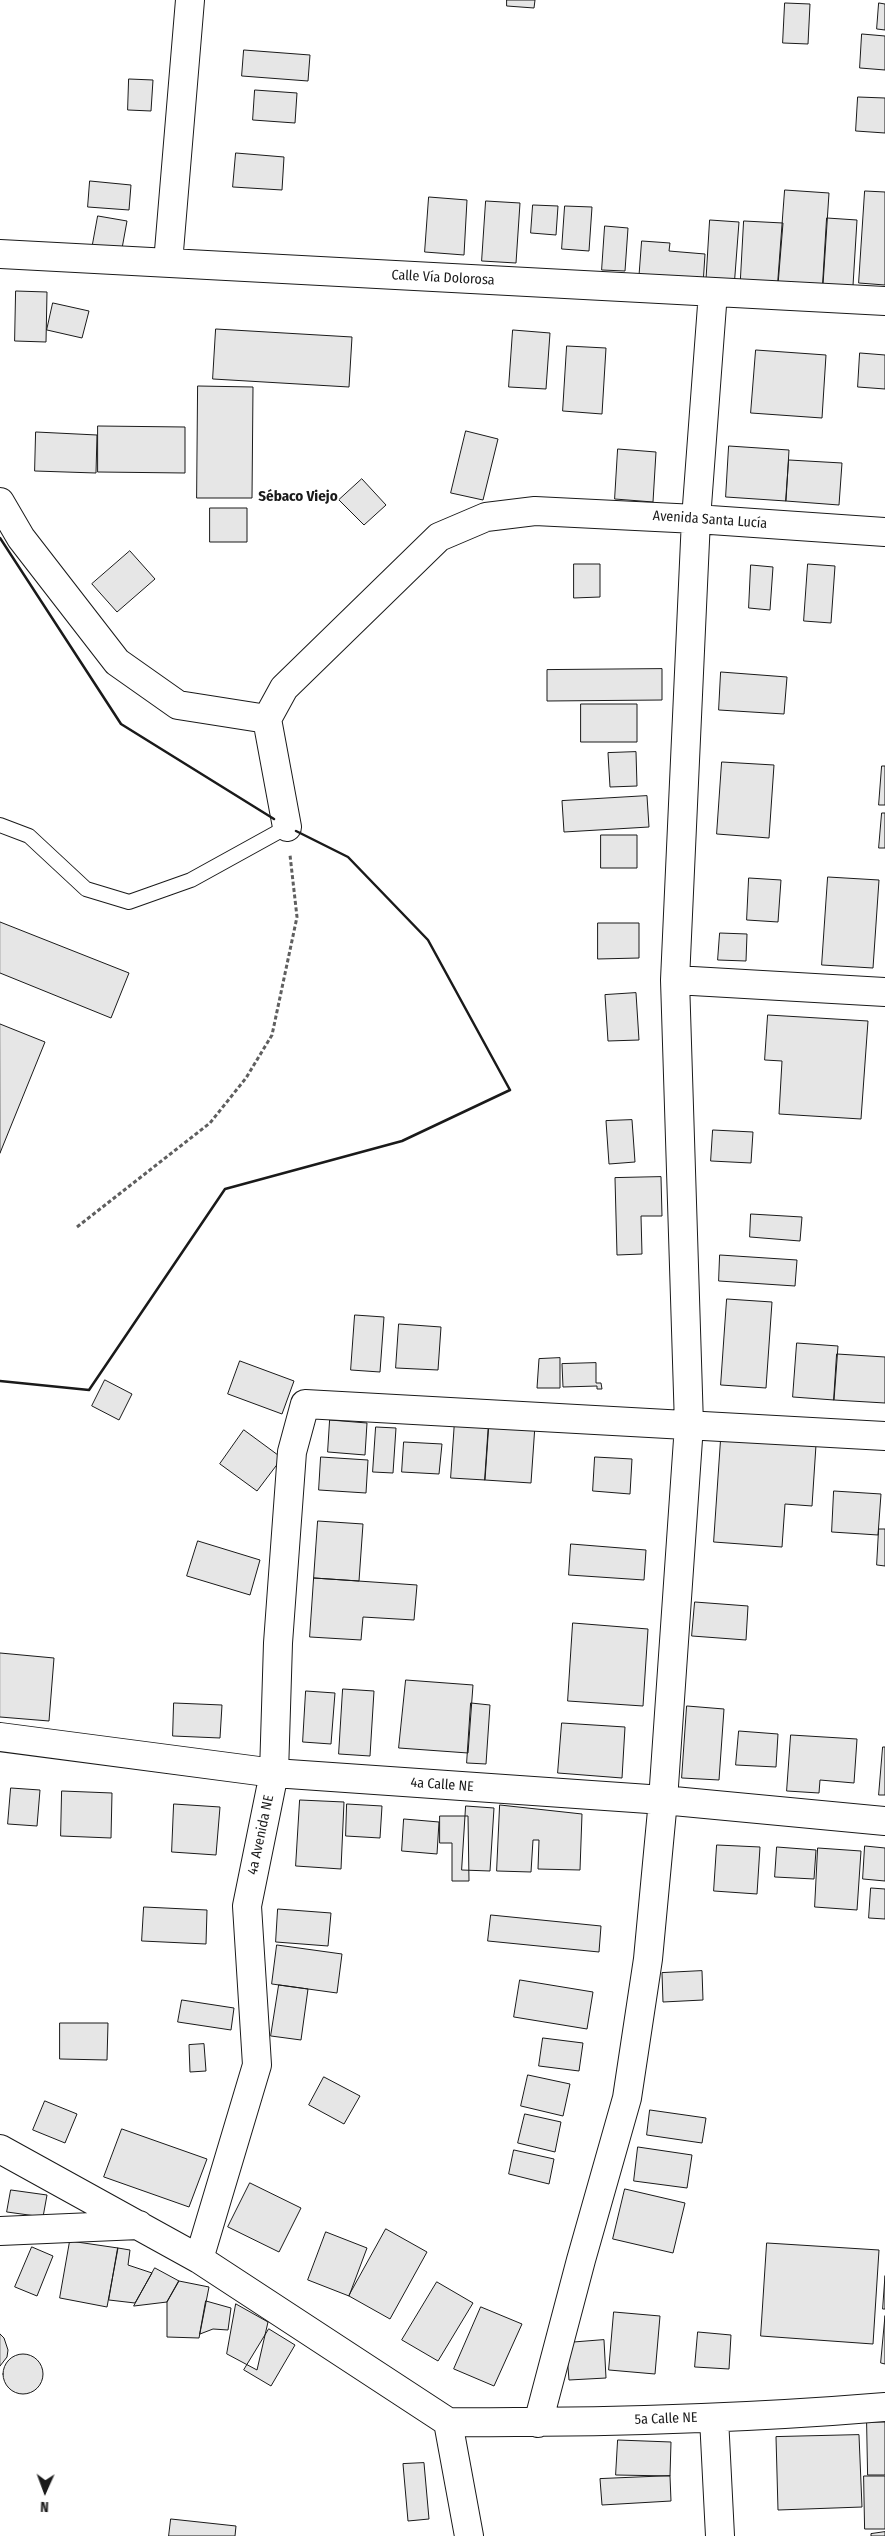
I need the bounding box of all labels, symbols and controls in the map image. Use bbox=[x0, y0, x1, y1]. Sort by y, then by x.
street label: Calle Vía Dolorosa bbox=[391, 267, 495, 289]
district label: Sébaco Viejo bbox=[258, 488, 338, 506]
street label: Avenida Santa Lucía bbox=[652, 508, 768, 532]
street label: 4a Calle NE bbox=[410, 1774, 474, 1796]
street label: 4a Avenida NE bbox=[244, 1794, 278, 1876]
street label: 5a Calle NE bbox=[634, 2410, 698, 2428]
north arrow bbox=[20, 2466, 70, 2516]
text: N bbox=[40, 2498, 49, 2515]

